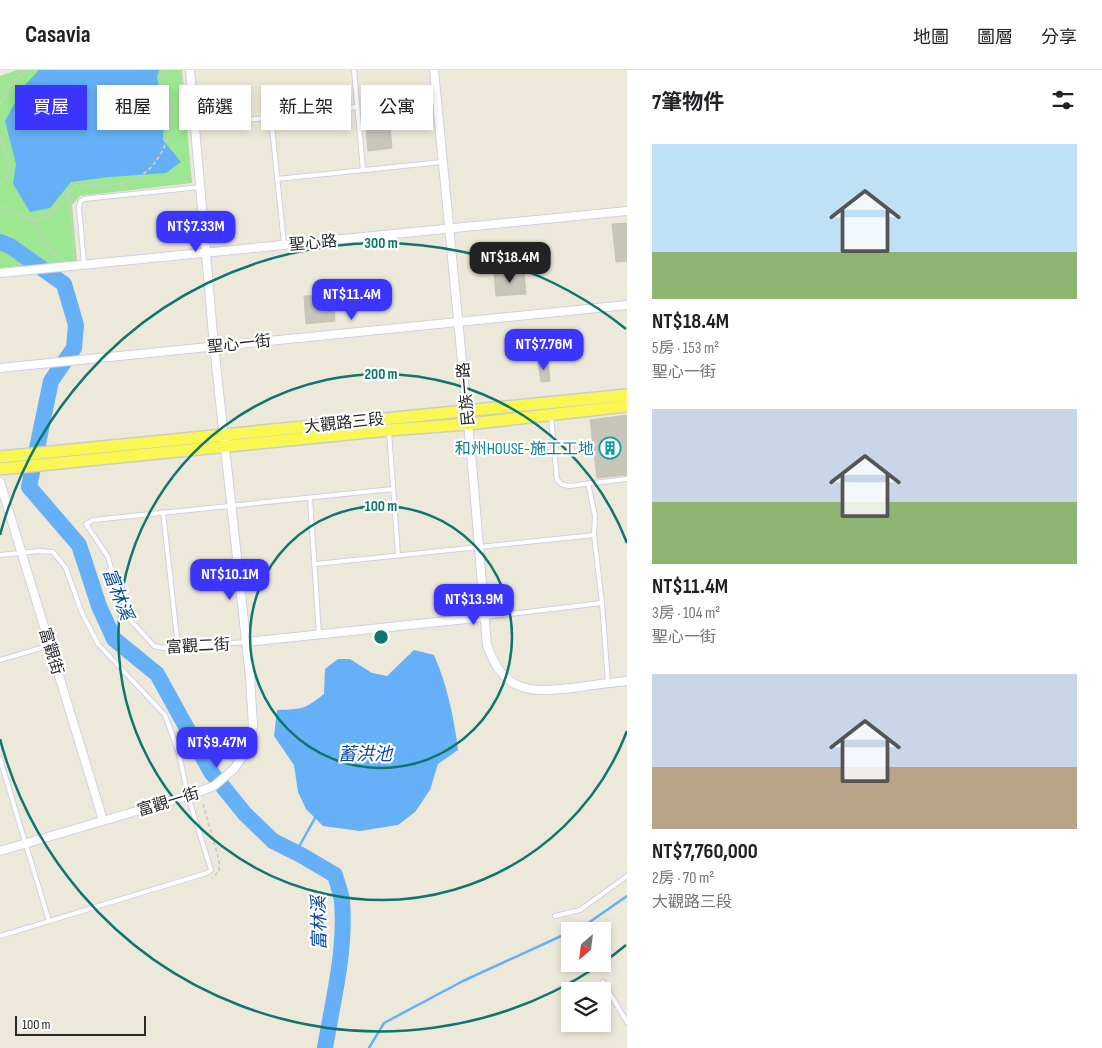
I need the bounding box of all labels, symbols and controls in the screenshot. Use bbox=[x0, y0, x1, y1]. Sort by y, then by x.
text: Casavia bbox=[25, 20, 91, 49]
text: 地圖 bbox=[913, 27, 949, 48]
text: 圖層 bbox=[977, 27, 1013, 48]
text: 分享 bbox=[1041, 27, 1077, 48]
chip: 買屋 bbox=[15, 85, 87, 130]
chip: 租屋 bbox=[97, 85, 169, 130]
chip: 篩選 bbox=[179, 85, 251, 130]
chip: 新上架 bbox=[261, 85, 351, 130]
chip: 公寓 bbox=[361, 85, 433, 130]
icon: filters bbox=[1049, 86, 1077, 114]
text: 7筆物件 bbox=[652, 90, 724, 115]
icon: home bbox=[820, 176, 910, 266]
pin: NT$7.33M bbox=[144, 210, 248, 253]
text: NT$7.33M bbox=[167, 217, 225, 236]
street label: 聖心路 bbox=[288, 232, 338, 255]
text: 300 m bbox=[364, 234, 398, 253]
pin: NT$18.4M bbox=[458, 242, 562, 284]
text: NT$18.4M bbox=[481, 248, 539, 267]
pin: NT$11.4M bbox=[300, 278, 404, 321]
text: NT$11.4M bbox=[323, 285, 381, 304]
text: NT$18.4M bbox=[652, 309, 729, 334]
pin: NT$7.76M bbox=[492, 328, 596, 371]
street label: 聖心一街 bbox=[206, 332, 272, 357]
text: NT$7.76M bbox=[516, 335, 572, 354]
text: 5房 · 153 m² bbox=[652, 339, 719, 358]
street label: 民族一路 bbox=[454, 361, 479, 427]
text: 聖心一街 bbox=[652, 363, 716, 382]
text: 200 m bbox=[364, 365, 398, 384]
street label: 大觀路三段 bbox=[303, 410, 385, 437]
building icon: 和州HOUSE-施工工地 bbox=[598, 436, 622, 460]
place label: 和州HOUSE-施工工地 bbox=[455, 440, 594, 459]
icon: home bbox=[820, 441, 910, 531]
text: 100 m bbox=[365, 497, 397, 516]
pin: NT$10.1M bbox=[178, 558, 282, 601]
water label: 富林溪 bbox=[98, 565, 138, 626]
text: NT$10.1M bbox=[201, 565, 259, 584]
text: NT$11.4M bbox=[652, 574, 728, 599]
pin: NT$13.9M bbox=[422, 584, 526, 626]
text: NT$13.9M bbox=[445, 590, 503, 609]
text: 3房 · 104 m² bbox=[652, 604, 720, 623]
street label: 富觀街 bbox=[34, 626, 67, 677]
centre of rings bbox=[372, 628, 390, 646]
text: 聖心一街 bbox=[652, 628, 716, 647]
street label: 富觀二街 bbox=[166, 635, 231, 658]
icon: home bbox=[820, 706, 910, 796]
pin: NT$9.47M bbox=[165, 726, 269, 769]
text: NT$9.47M bbox=[187, 733, 247, 752]
water label: 蓄洪池 bbox=[338, 744, 394, 765]
street label: 富觀一街 bbox=[135, 784, 202, 821]
text: NT$7,760,000 bbox=[652, 839, 758, 864]
text: 2房 · 70 m² bbox=[652, 869, 714, 888]
water label: 富林溪 bbox=[308, 893, 330, 950]
text: 大觀路三段 bbox=[652, 893, 732, 912]
north arrow bbox=[561, 922, 611, 972]
map controls bbox=[561, 922, 611, 1032]
button: layers bbox=[561, 982, 611, 1032]
scale bar bbox=[15, 1013, 146, 1036]
text: 100 m bbox=[22, 1016, 51, 1033]

